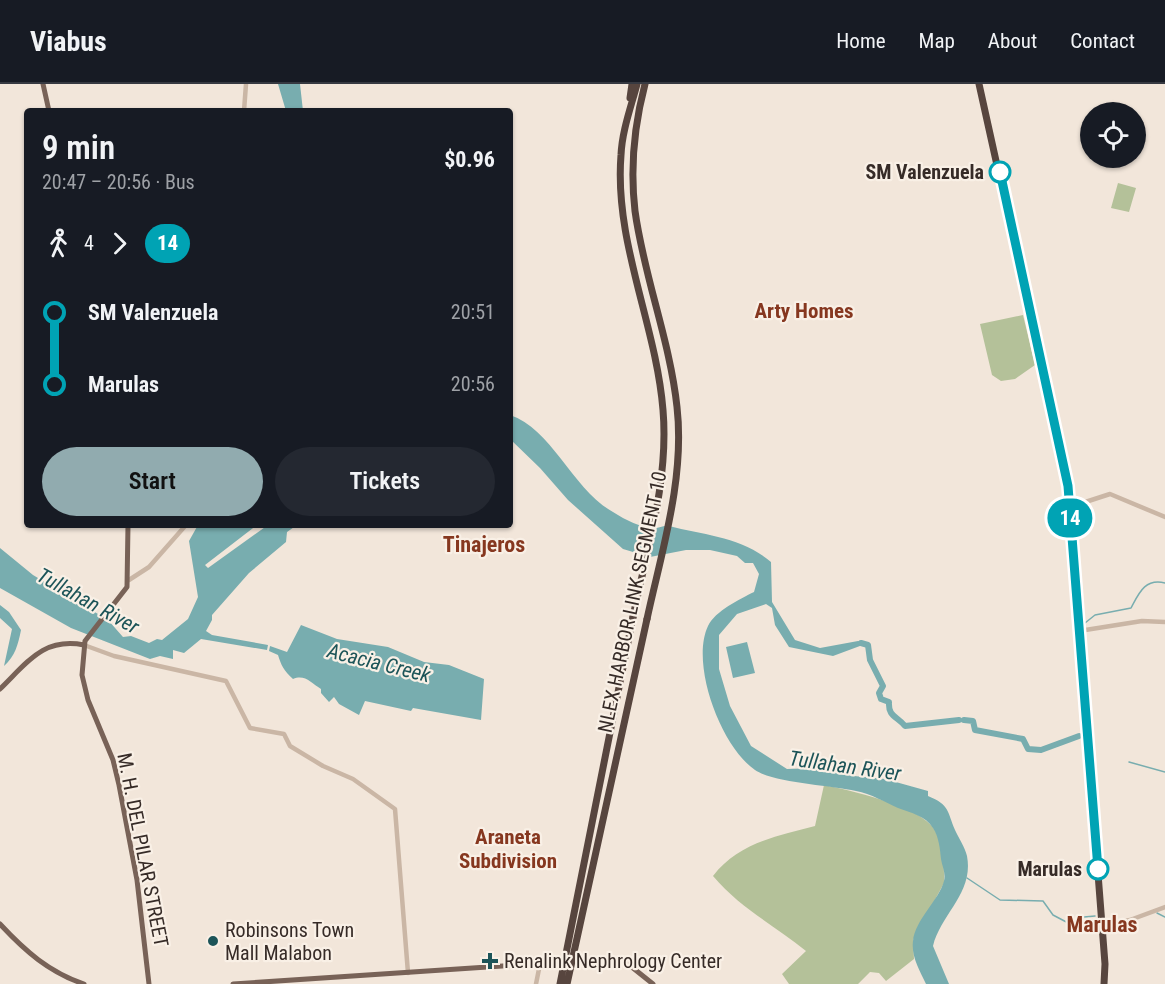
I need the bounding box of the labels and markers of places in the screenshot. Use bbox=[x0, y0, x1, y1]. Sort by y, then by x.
place label: SM Valenzuela bbox=[866, 160, 984, 184]
marker: SM Valenzuela bbox=[989, 161, 1011, 183]
place label: Marulas bbox=[1017, 857, 1082, 881]
marker: Marulas bbox=[1087, 858, 1109, 880]
place label: Robinsons Town Mall Malabon bbox=[225, 918, 354, 965]
marker: Robinsons Town Mall Malabon bbox=[206, 934, 220, 948]
place label: Renalink Nephrology Center bbox=[504, 949, 722, 973]
marker: Renalink Nephrology Center bbox=[481, 952, 499, 970]

